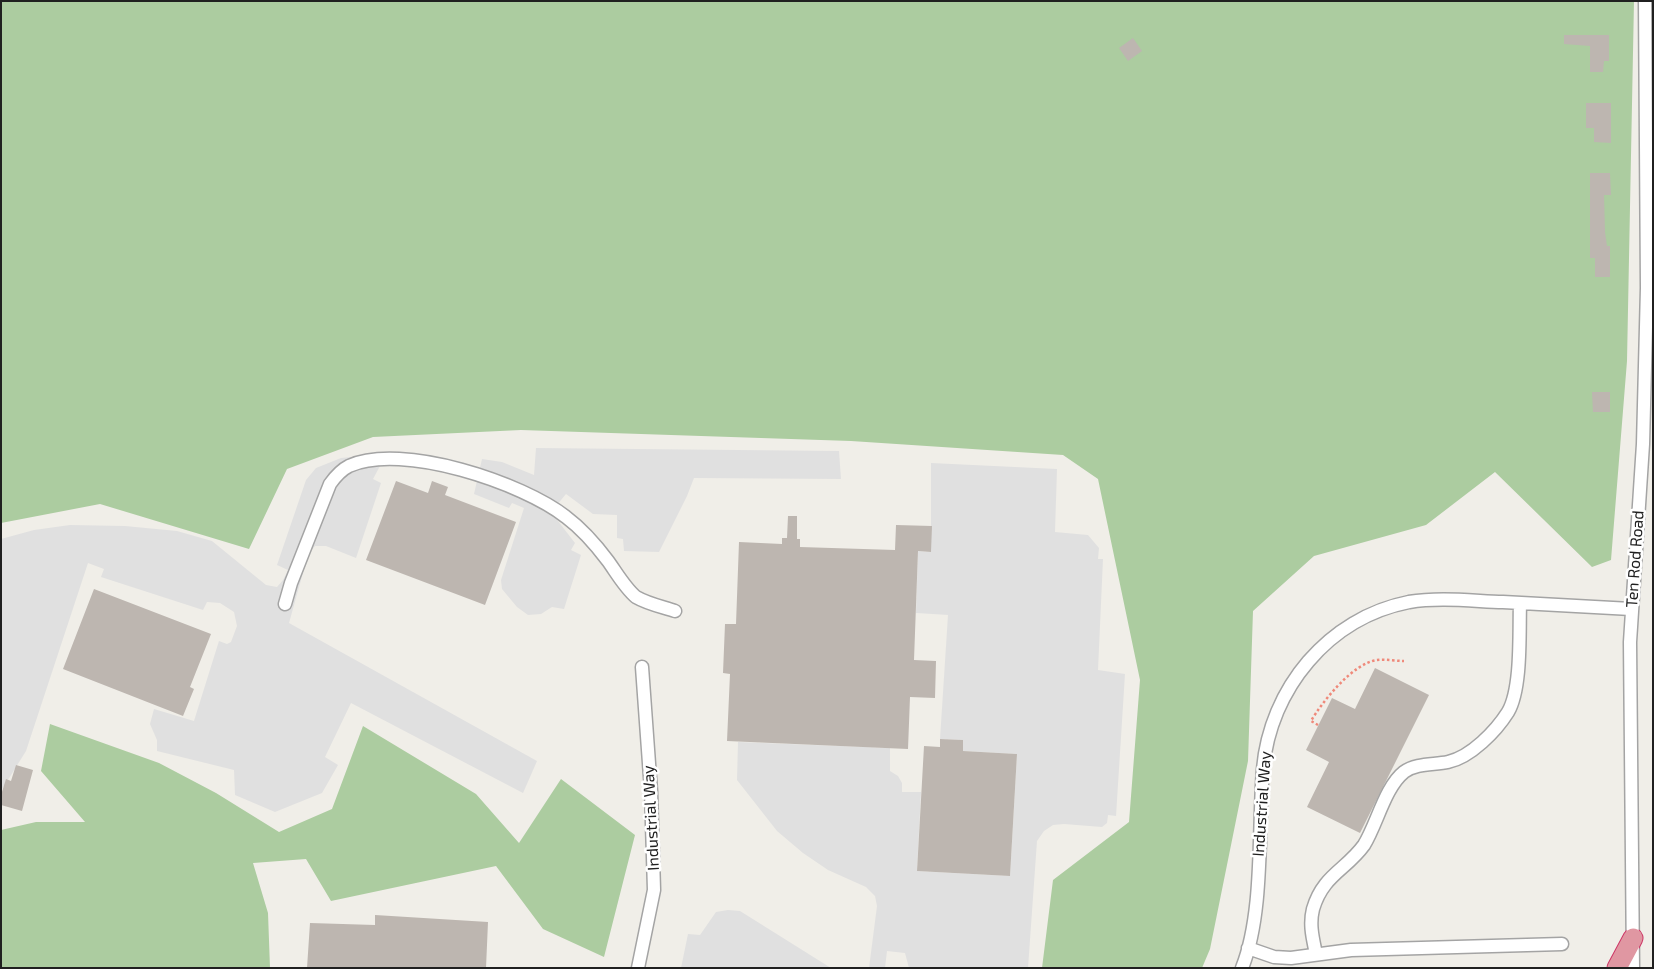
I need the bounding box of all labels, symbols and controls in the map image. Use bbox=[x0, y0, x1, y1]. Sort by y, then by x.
street label: Ten Rod Road bbox=[1622, 510, 1648, 608]
street label: Industrial Way bbox=[1249, 751, 1275, 857]
street label: Industrial Way bbox=[639, 765, 663, 871]

